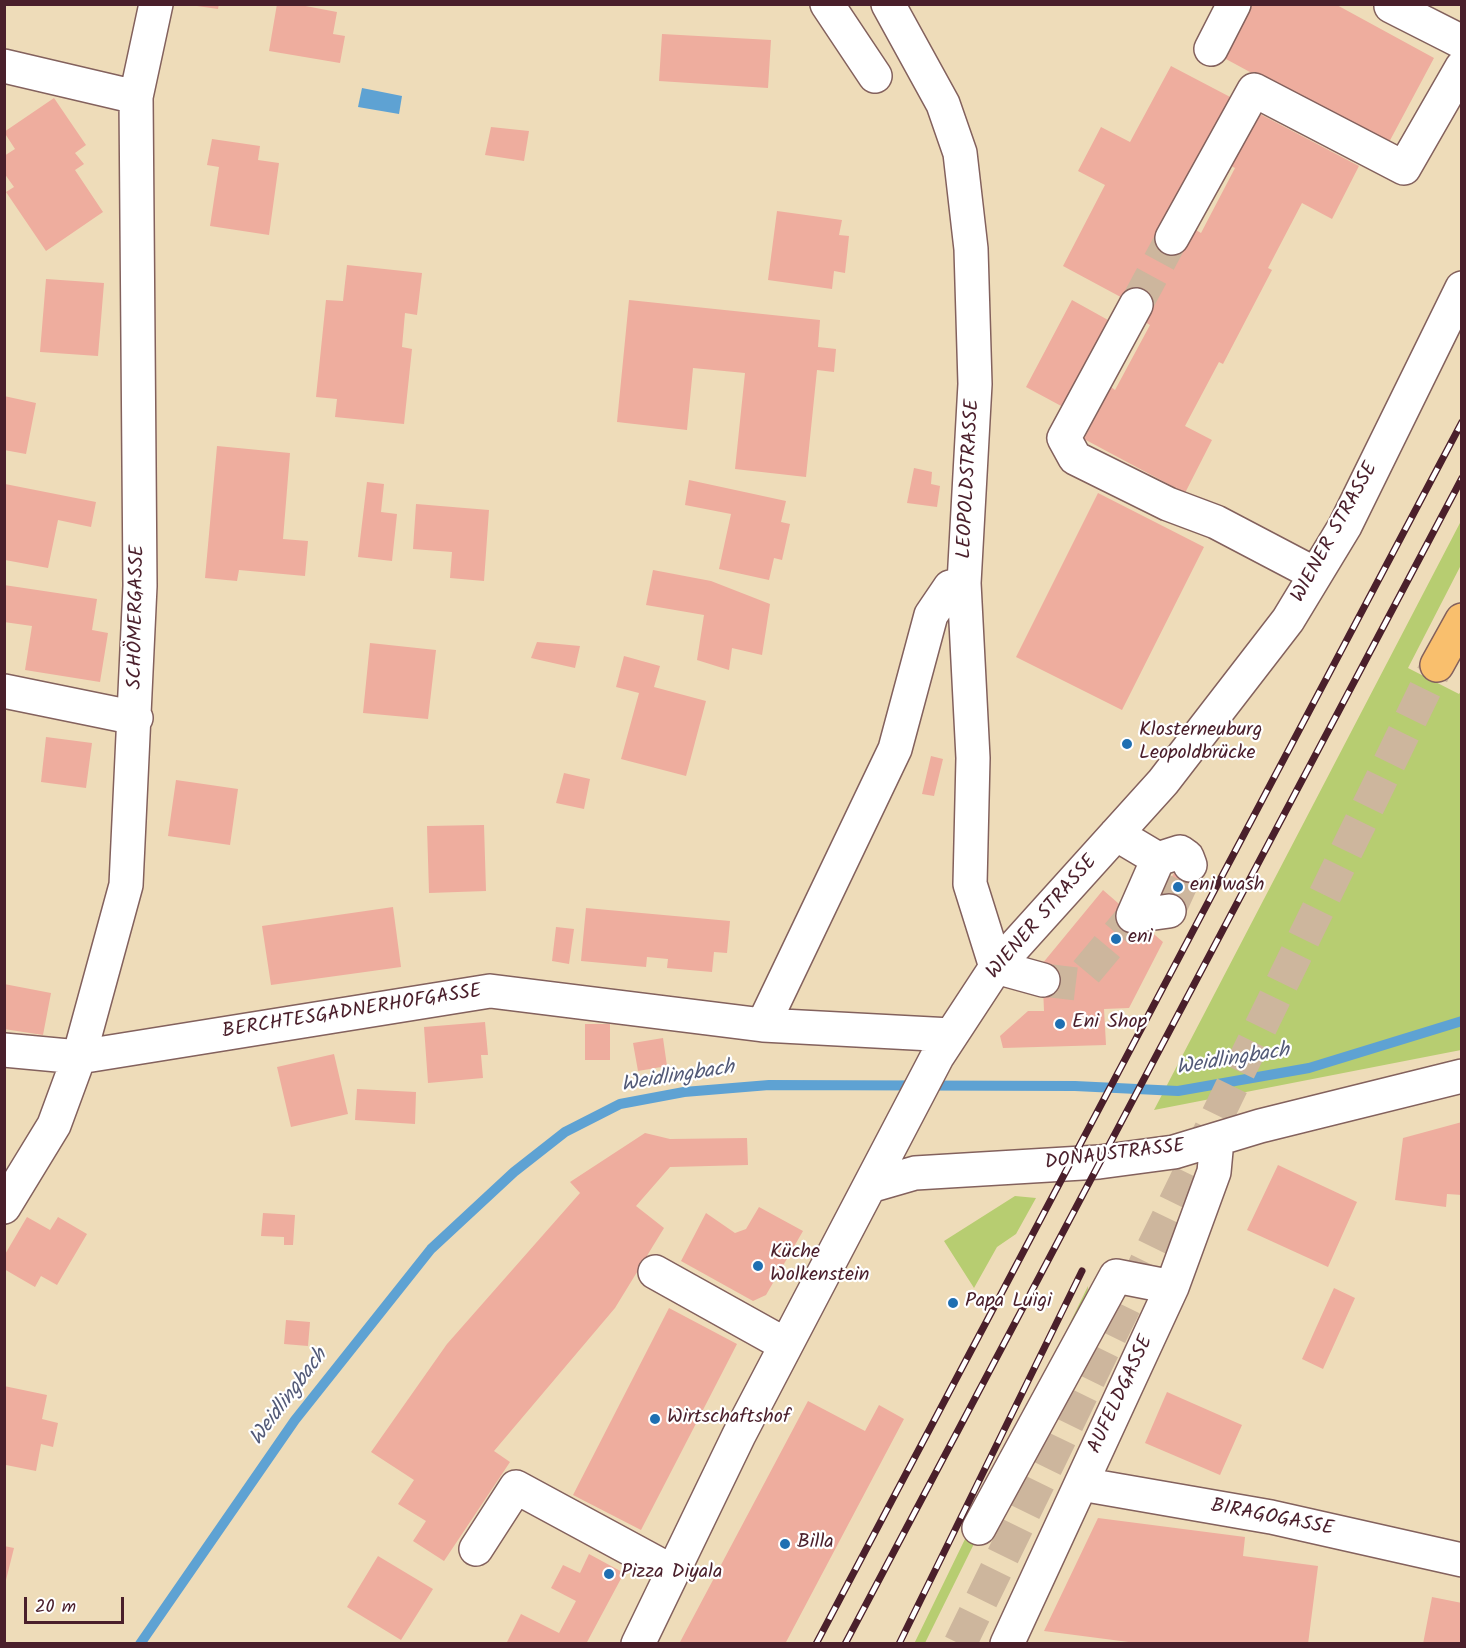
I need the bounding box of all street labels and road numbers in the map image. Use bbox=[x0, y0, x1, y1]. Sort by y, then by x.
street label: LEOPOLDSTRASSE bbox=[954, 399, 986, 559]
street label: WIENER STRASSE bbox=[1288, 459, 1384, 607]
street label: SCHÖMERGASSE bbox=[125, 544, 151, 690]
street label: WIENER STRASSE bbox=[983, 851, 1103, 985]
street label: BERCHTESGADNERHOFGASSE bbox=[221, 981, 483, 1045]
street label: DONAUSTRASSE bbox=[1044, 1136, 1186, 1176]
street label: AUFELDGASSE bbox=[1084, 1332, 1160, 1458]
street label: BIRAGOGASSE bbox=[1209, 1495, 1335, 1543]

